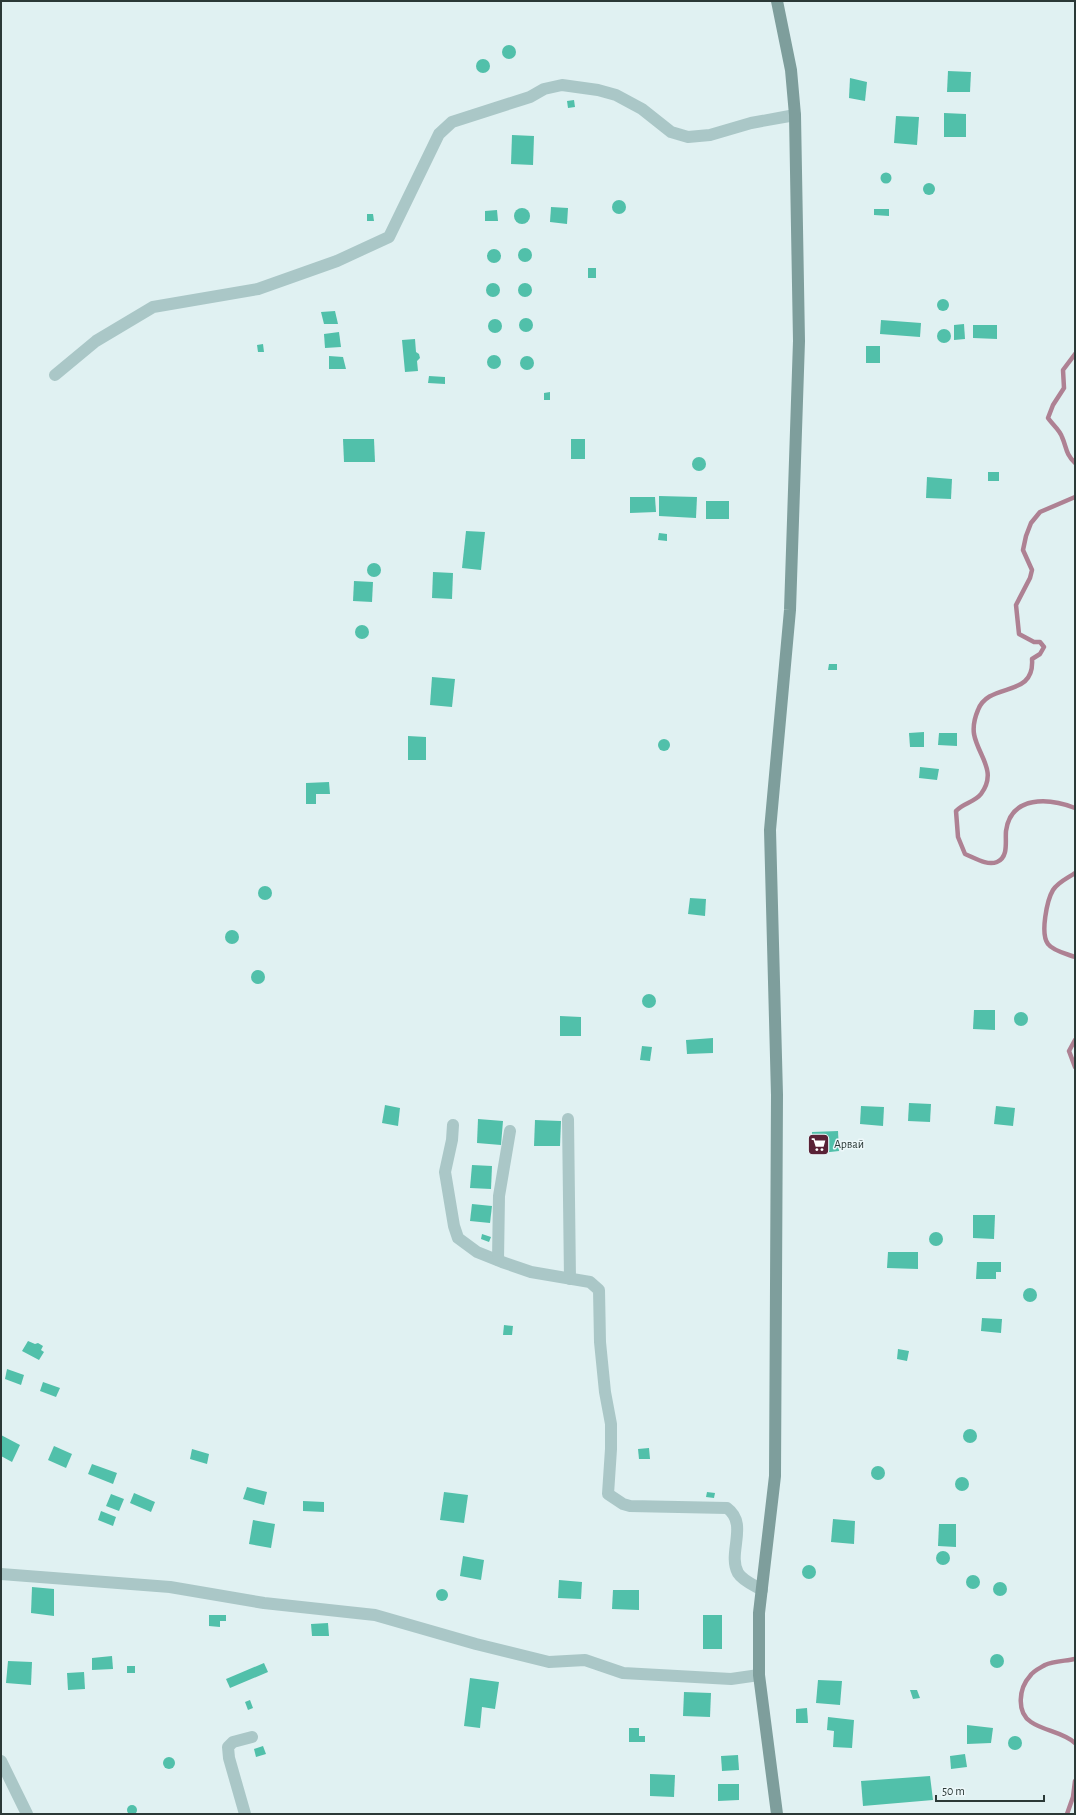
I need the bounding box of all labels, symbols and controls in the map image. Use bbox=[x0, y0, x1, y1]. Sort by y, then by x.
supermarket icon: Арвай bbox=[805, 1131, 831, 1157]
place label: Арвай bbox=[834, 1138, 864, 1150]
scale bar bbox=[936, 1777, 1044, 1803]
text: 50 m bbox=[942, 1785, 965, 1797]

